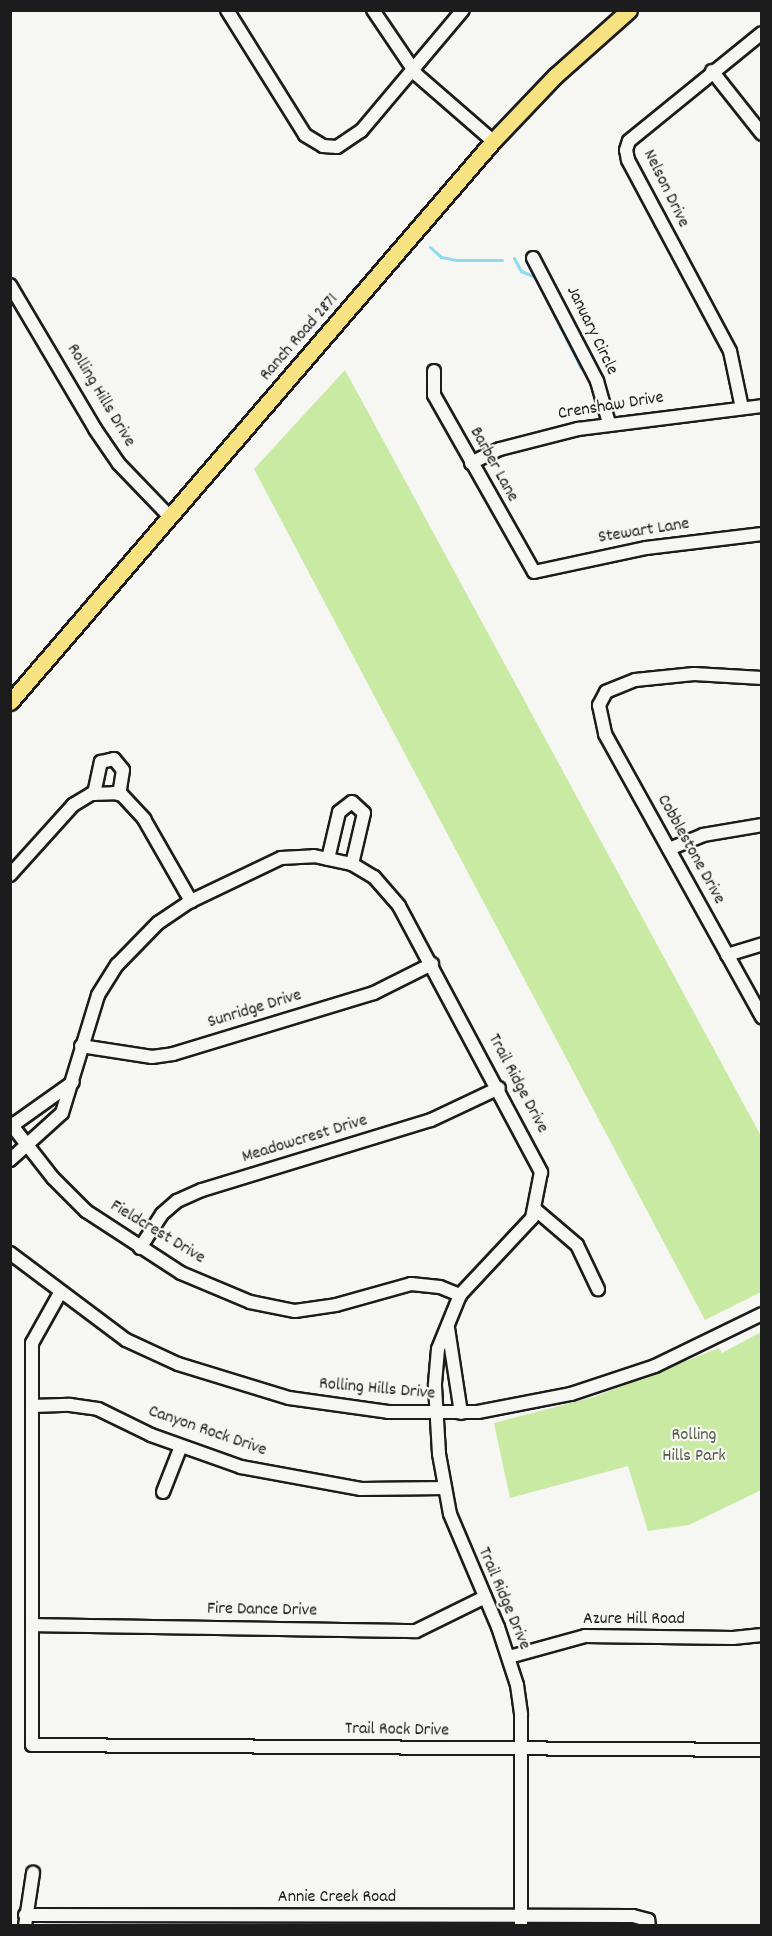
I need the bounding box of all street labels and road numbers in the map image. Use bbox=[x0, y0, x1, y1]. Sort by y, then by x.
street label: Nelson Drive bbox=[637, 147, 693, 231]
street label: January Circle bbox=[560, 283, 622, 379]
street label: Ranch Road 2871 bbox=[256, 290, 344, 386]
street label: Rolling Hills Drive bbox=[61, 341, 139, 451]
street label: Crenshaw Drive bbox=[557, 388, 665, 426]
street label: Barber Lane bbox=[464, 424, 522, 506]
street label: Stewart Lane bbox=[597, 514, 691, 550]
street label: Cobblestone Drive bbox=[651, 791, 729, 909]
street label: Sunridge Drive bbox=[205, 985, 305, 1035]
street label: Trail Ridge Drive bbox=[482, 1031, 552, 1137]
street label: Meadowcrest Drive bbox=[240, 1111, 370, 1169]
street label: Fieldcrest Drive bbox=[106, 1196, 208, 1270]
street label: Rolling Hills Drive bbox=[318, 1374, 436, 1406]
street label: Canyon Rock Drive bbox=[145, 1402, 269, 1462]
street label: Trail Ridge Drive bbox=[472, 1545, 534, 1653]
street label: Fire Dance Drive bbox=[207, 1599, 317, 1623]
street label: Azure Hill Road bbox=[583, 1609, 685, 1631]
street label: Trail Rock Drive bbox=[345, 1719, 449, 1743]
street label: Annie Creek Road bbox=[278, 1887, 396, 1909]

